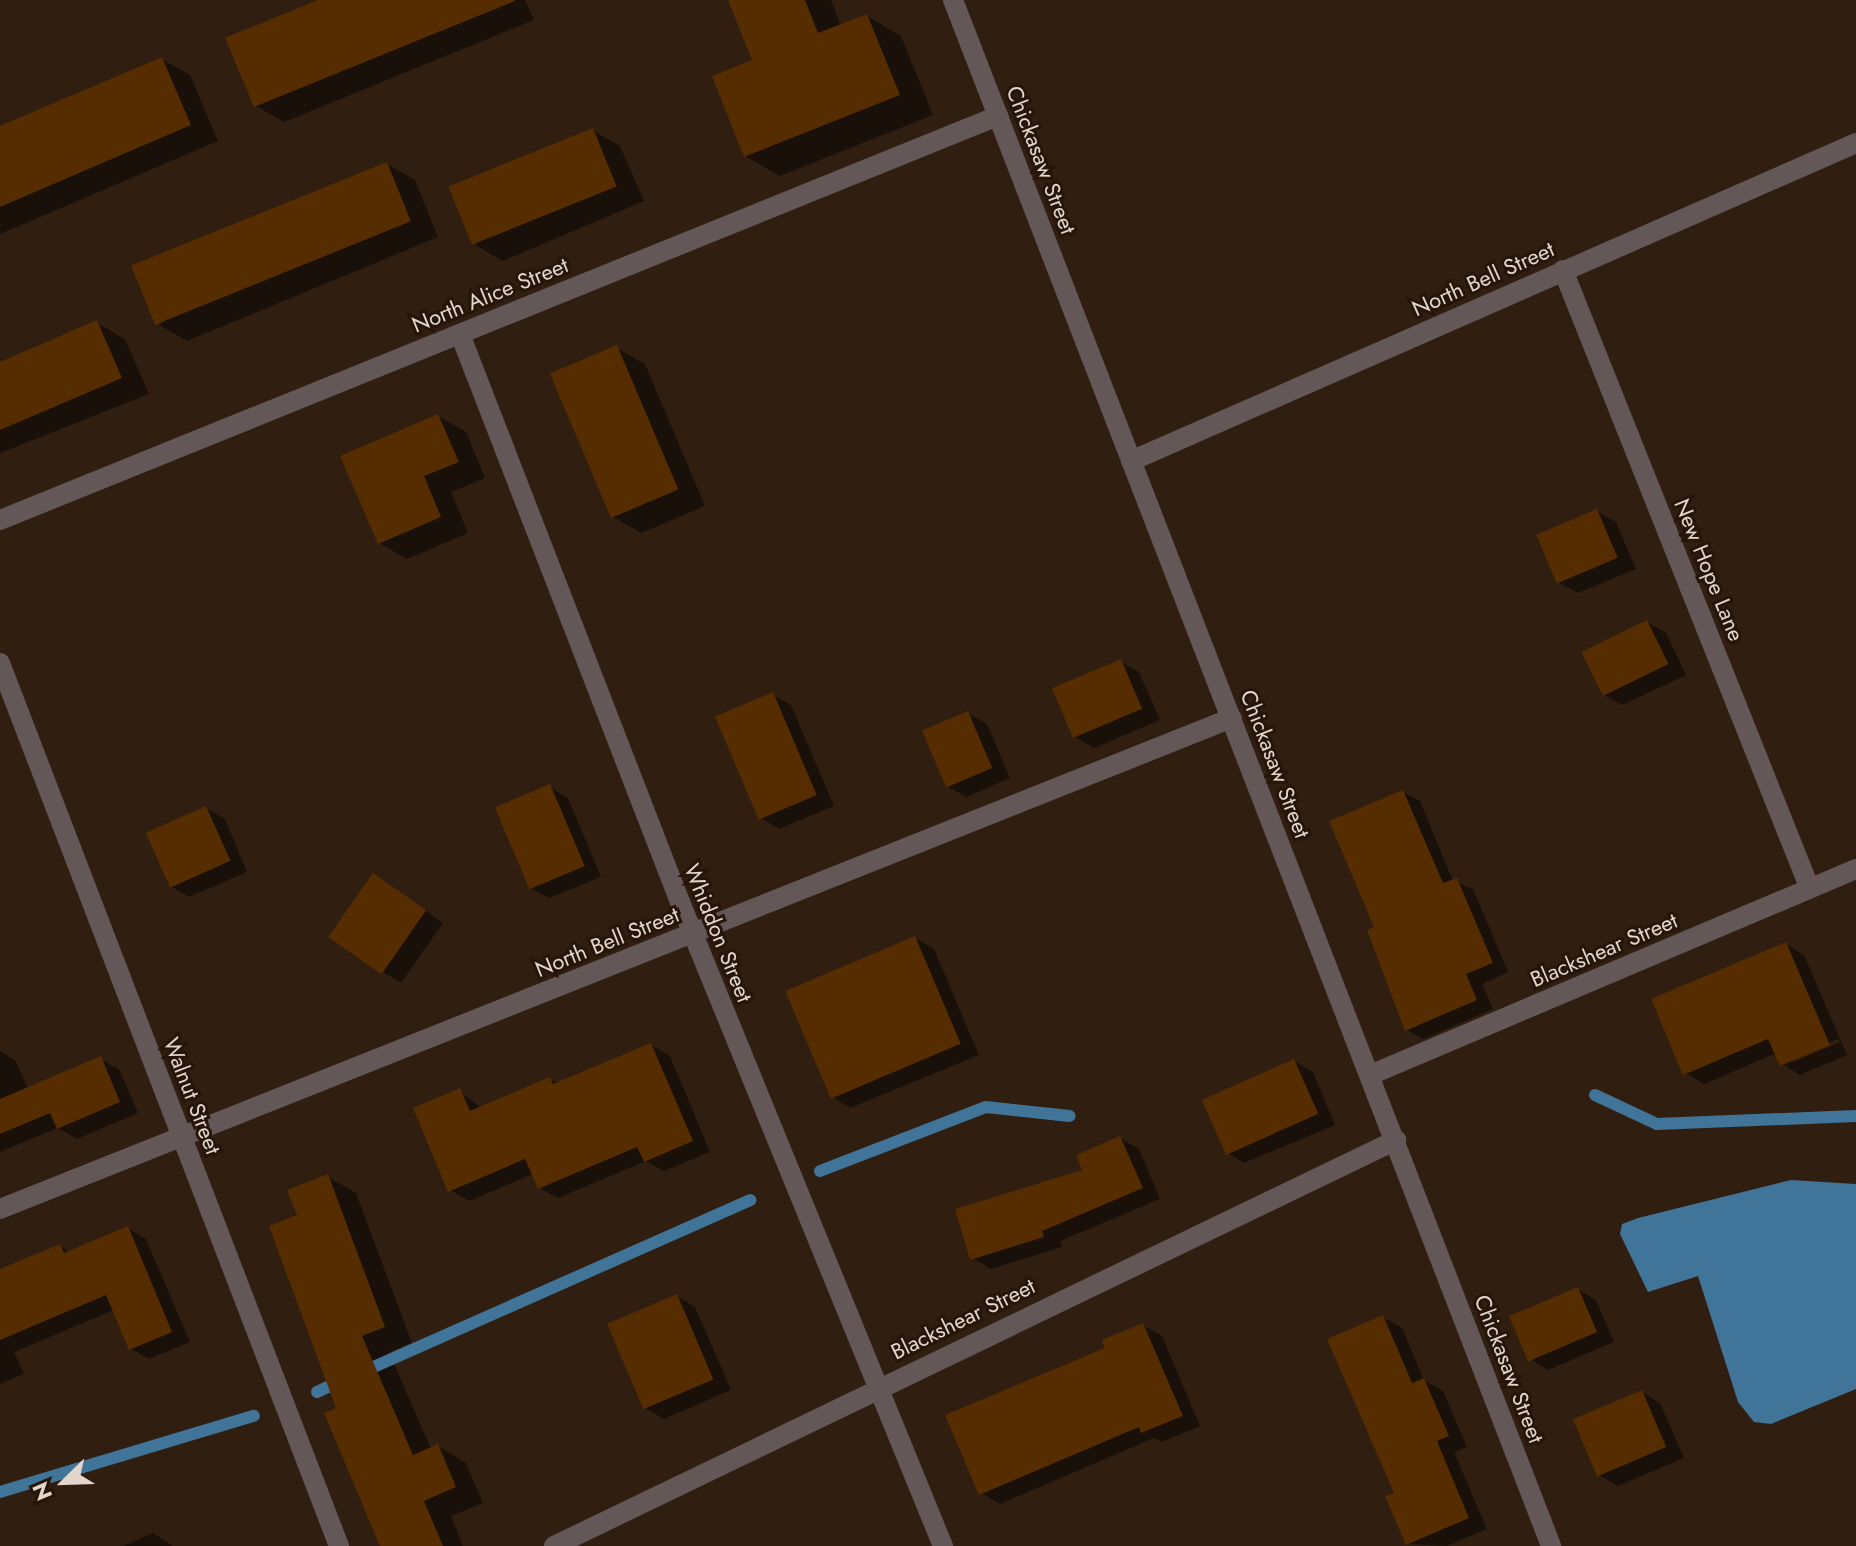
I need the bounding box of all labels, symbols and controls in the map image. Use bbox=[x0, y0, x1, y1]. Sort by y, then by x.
street label: Chickasaw Street bbox=[1001, 82, 1081, 238]
street label: North Bell Street bbox=[1408, 236, 1558, 322]
street label: North Alice Street bbox=[408, 252, 572, 338]
street label: New Hope Lane bbox=[1668, 495, 1750, 645]
street label: Chickasaw Street bbox=[1235, 686, 1315, 842]
street label: Whiddon Street bbox=[678, 860, 758, 1006]
street label: North Bell Street bbox=[531, 901, 683, 983]
street label: Blackshear Street bbox=[1527, 907, 1681, 993]
street label: Walnut Street bbox=[158, 1034, 226, 1158]
street label: Blackshear Street bbox=[887, 1273, 1039, 1365]
street label: Chickasaw Street bbox=[1469, 1291, 1549, 1447]
north arrow bbox=[24, 1442, 104, 1522]
text: N bbox=[24, 1477, 60, 1506]

